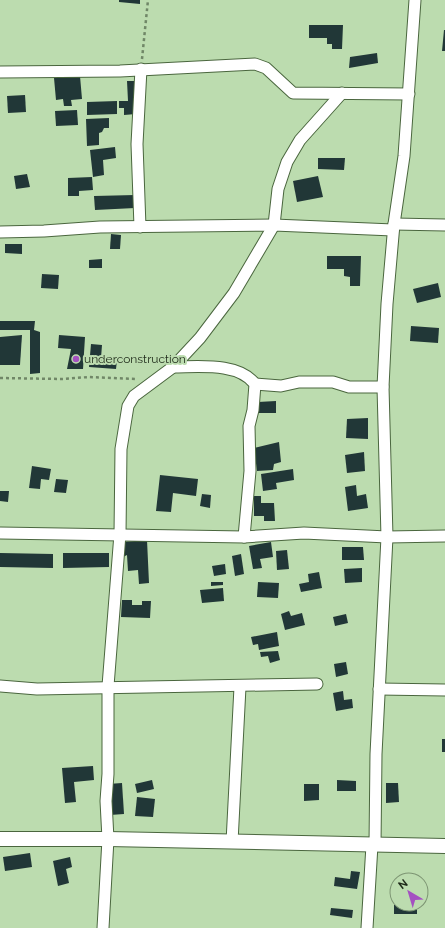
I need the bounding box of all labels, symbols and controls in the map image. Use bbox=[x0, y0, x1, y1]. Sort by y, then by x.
place label: underconstruction bbox=[84, 352, 186, 366]
marker: underconstruction bbox=[71, 354, 81, 364]
north arrow bbox=[389, 872, 429, 912]
text: N bbox=[396, 877, 410, 892]

